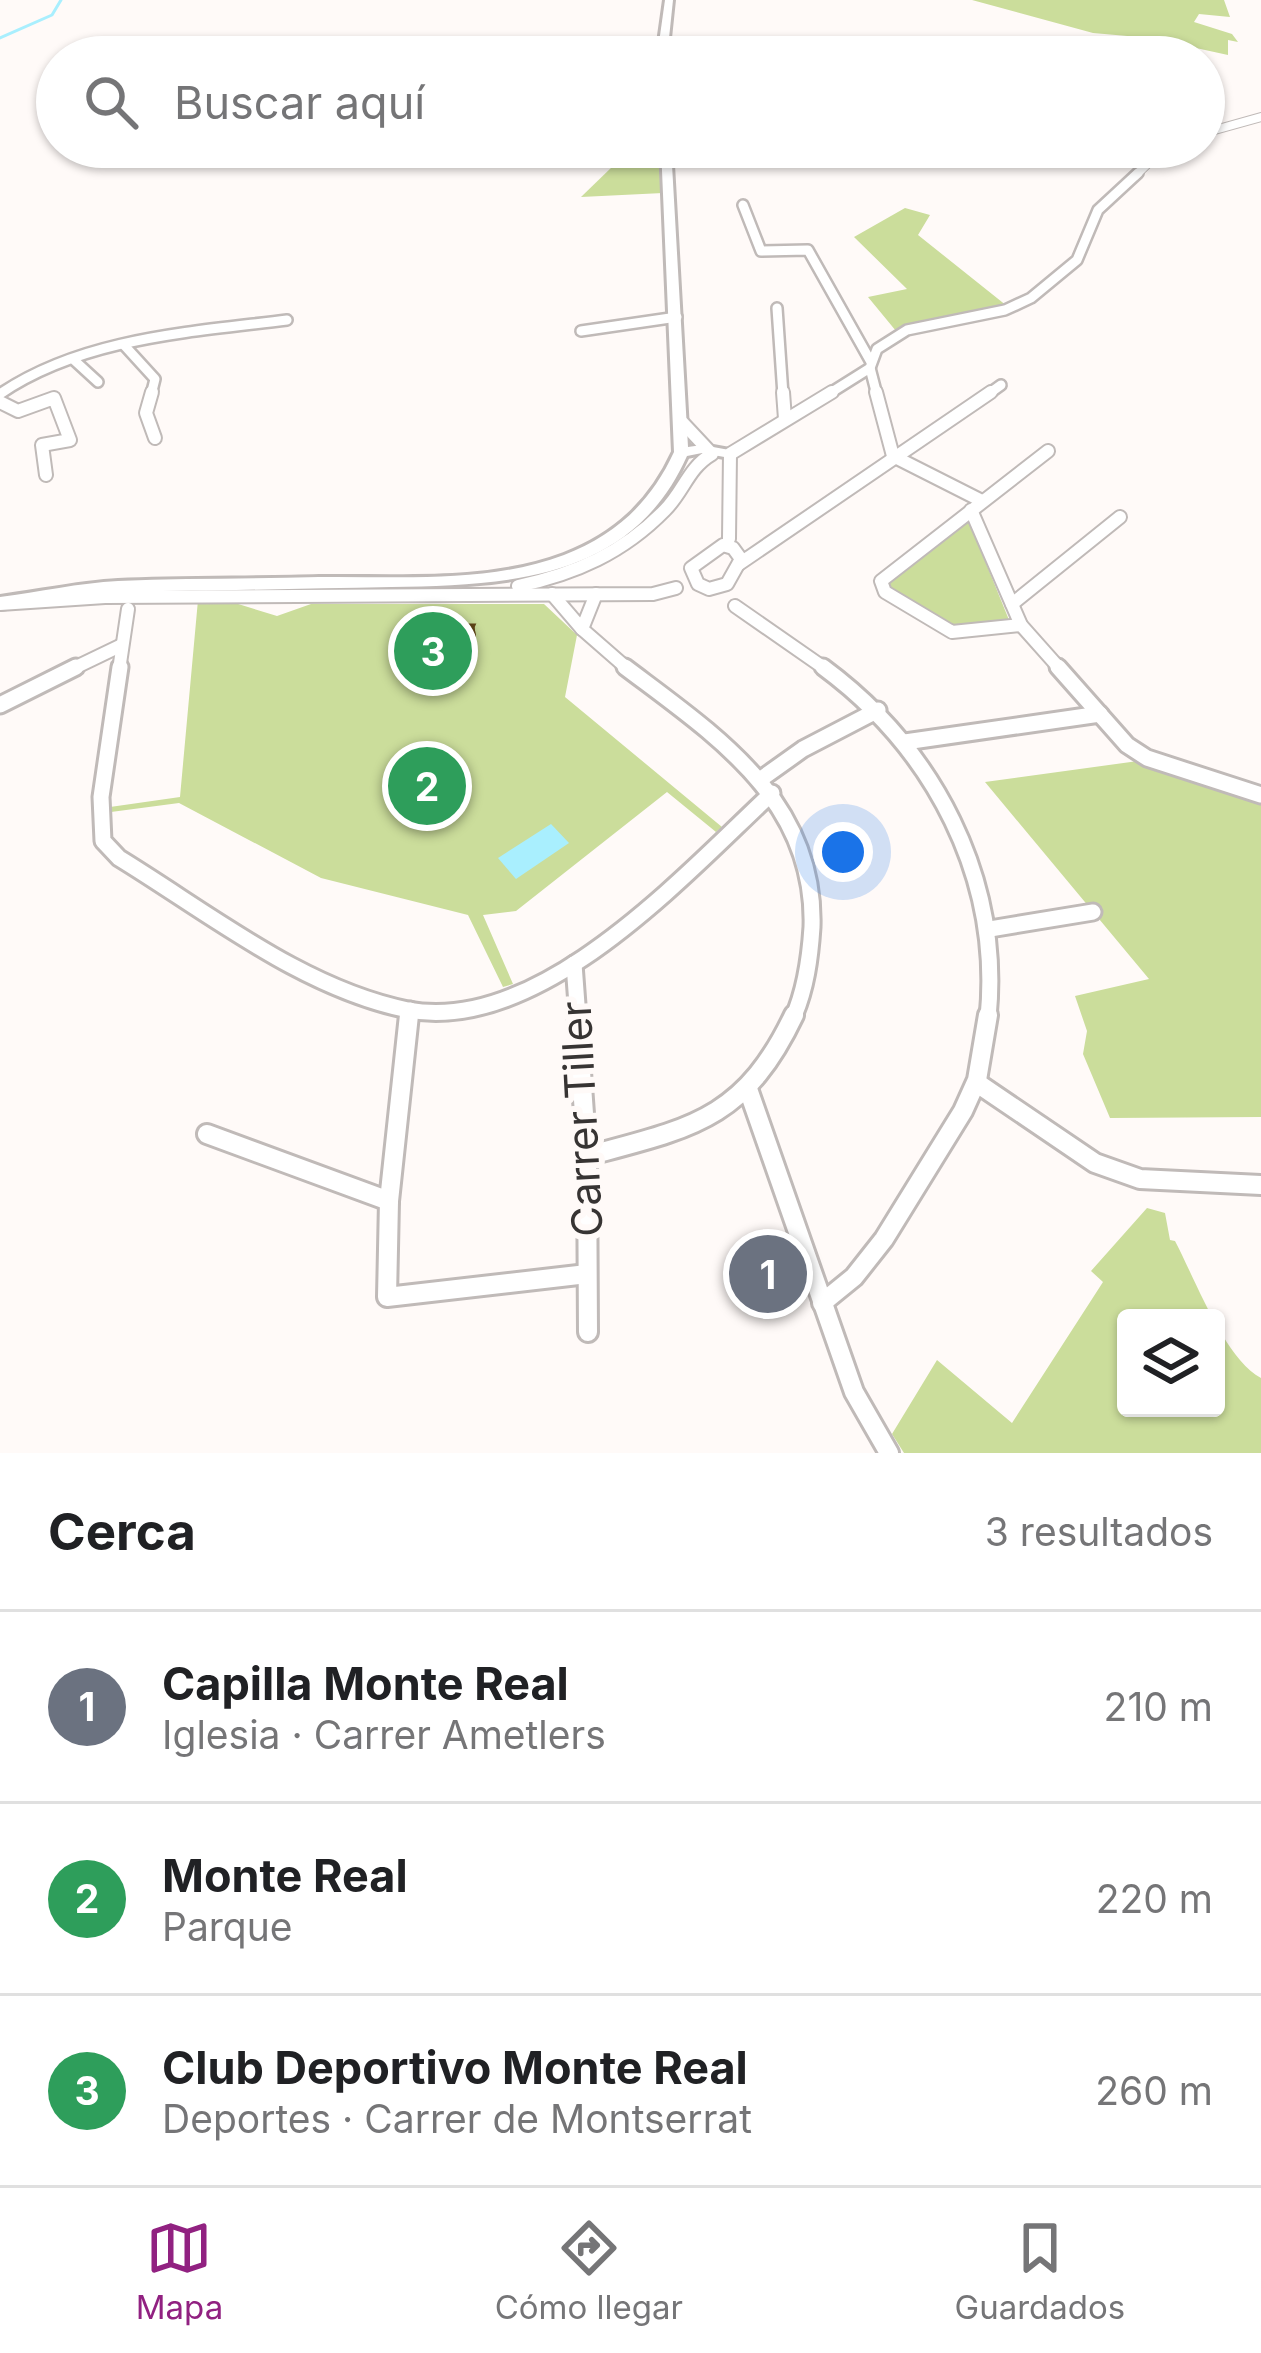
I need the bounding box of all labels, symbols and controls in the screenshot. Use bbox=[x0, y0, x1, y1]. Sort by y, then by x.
search box bbox=[36, 36, 1225, 168]
icon: search bbox=[78, 69, 144, 135]
text: Buscar aquí bbox=[174, 75, 425, 130]
pin: 3 bbox=[394, 606, 472, 696]
pin: 2 bbox=[388, 741, 466, 831]
your location bbox=[813, 822, 873, 882]
street label: Carrer Tiller bbox=[549, 1000, 613, 1238]
pin: 1 bbox=[729, 1229, 807, 1319]
map controls bbox=[1117, 1309, 1225, 1417]
button: layers bbox=[1117, 1309, 1225, 1417]
text: Cerca bbox=[48, 1501, 196, 1562]
text: 3 resultados bbox=[985, 1508, 1213, 1555]
text: Capilla Monte Real bbox=[162, 1656, 569, 1711]
text: 1 bbox=[79, 1683, 95, 1730]
text: 210 m bbox=[1104, 1683, 1213, 1730]
text: Iglesia · Carrer Ametlers bbox=[162, 1711, 606, 1758]
text: Monte Real bbox=[162, 1848, 408, 1903]
text: 2 bbox=[75, 1875, 99, 1922]
text: 220 m bbox=[1096, 1875, 1213, 1922]
text: Parque bbox=[162, 1903, 293, 1950]
text: Club Deportivo Monte Real bbox=[162, 2040, 748, 2095]
text: 3 bbox=[74, 2067, 100, 2114]
text: 260 m bbox=[1095, 2067, 1213, 2114]
text: Deportes · Carrer de Montserrat bbox=[162, 2095, 752, 2142]
tab: Mapa bbox=[136, 2215, 223, 2327]
tab: Cómo llegar bbox=[495, 2215, 683, 2327]
tab: Guardados bbox=[955, 2215, 1125, 2327]

